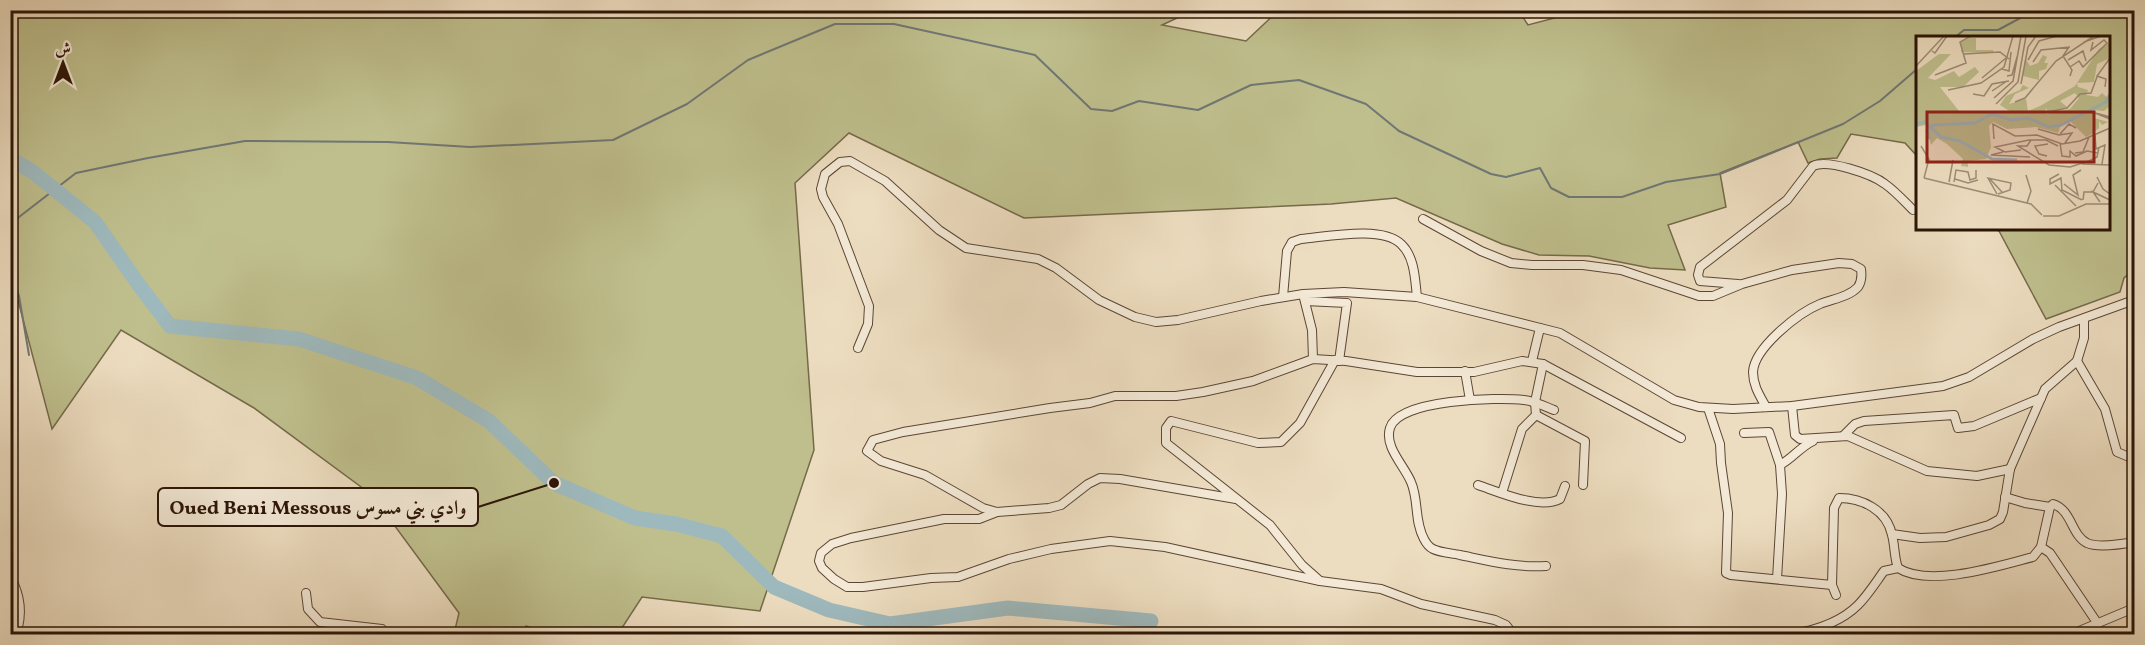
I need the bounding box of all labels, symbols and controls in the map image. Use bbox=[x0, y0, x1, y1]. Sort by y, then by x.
north arrow bbox=[33, 33, 93, 93]
inset map bbox=[1916, 36, 2109, 230]
text: ش bbox=[55, 39, 71, 61]
callout: Oued Beni Messous وادي بني مسوس bbox=[158, 488, 478, 526]
text: Oued Beni Messous وادي بني مسوس bbox=[170, 495, 466, 525]

